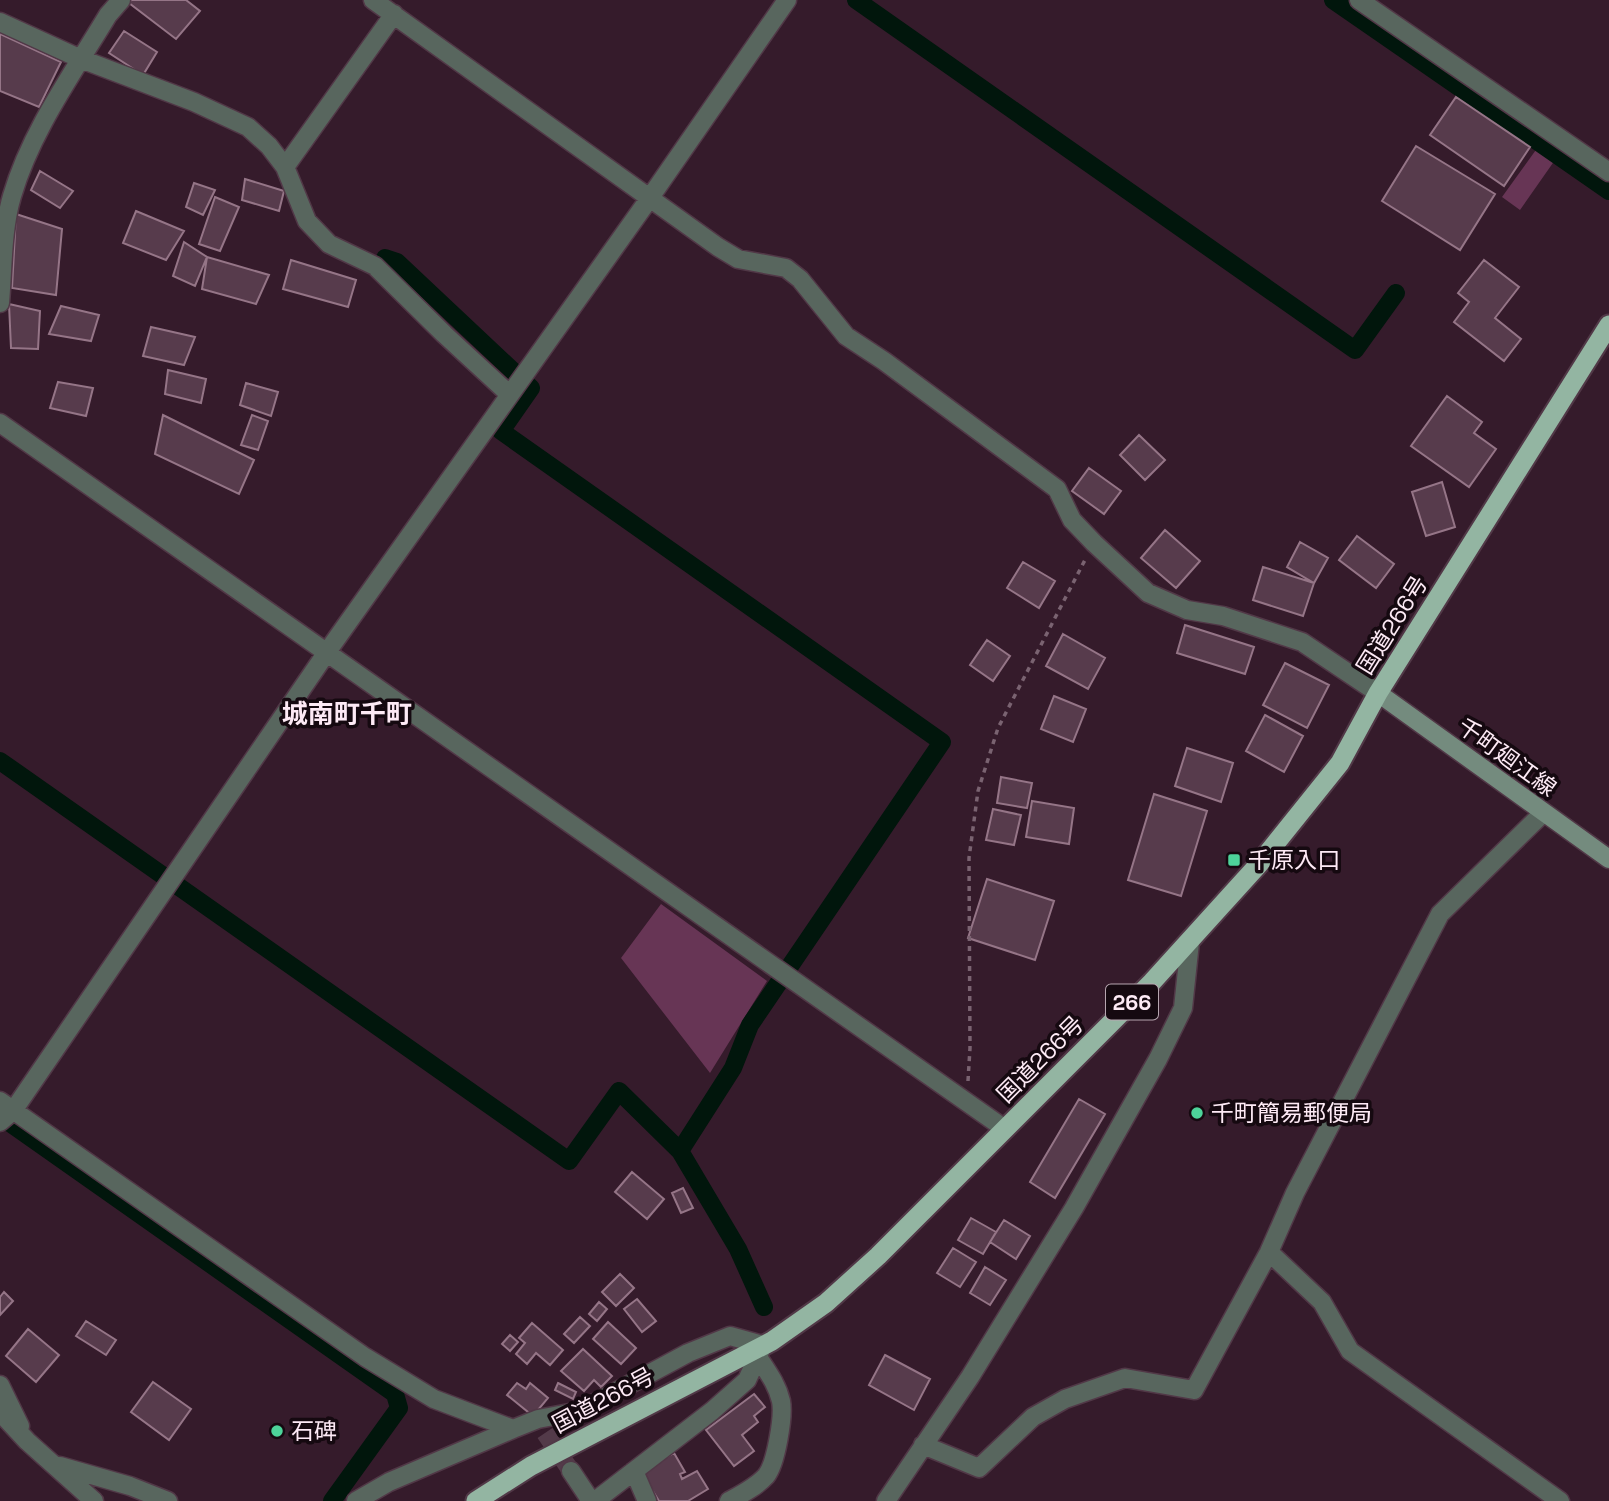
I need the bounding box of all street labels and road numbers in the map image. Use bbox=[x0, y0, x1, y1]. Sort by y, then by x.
street label: 国道266号 bbox=[1350, 570, 1434, 680]
street label: 千町廻江線 bbox=[1452, 711, 1562, 803]
road number: 266 bbox=[1106, 984, 1158, 1020]
street label: 国道266号 bbox=[990, 1009, 1090, 1109]
street label: 国道266号 bbox=[547, 1361, 659, 1439]

